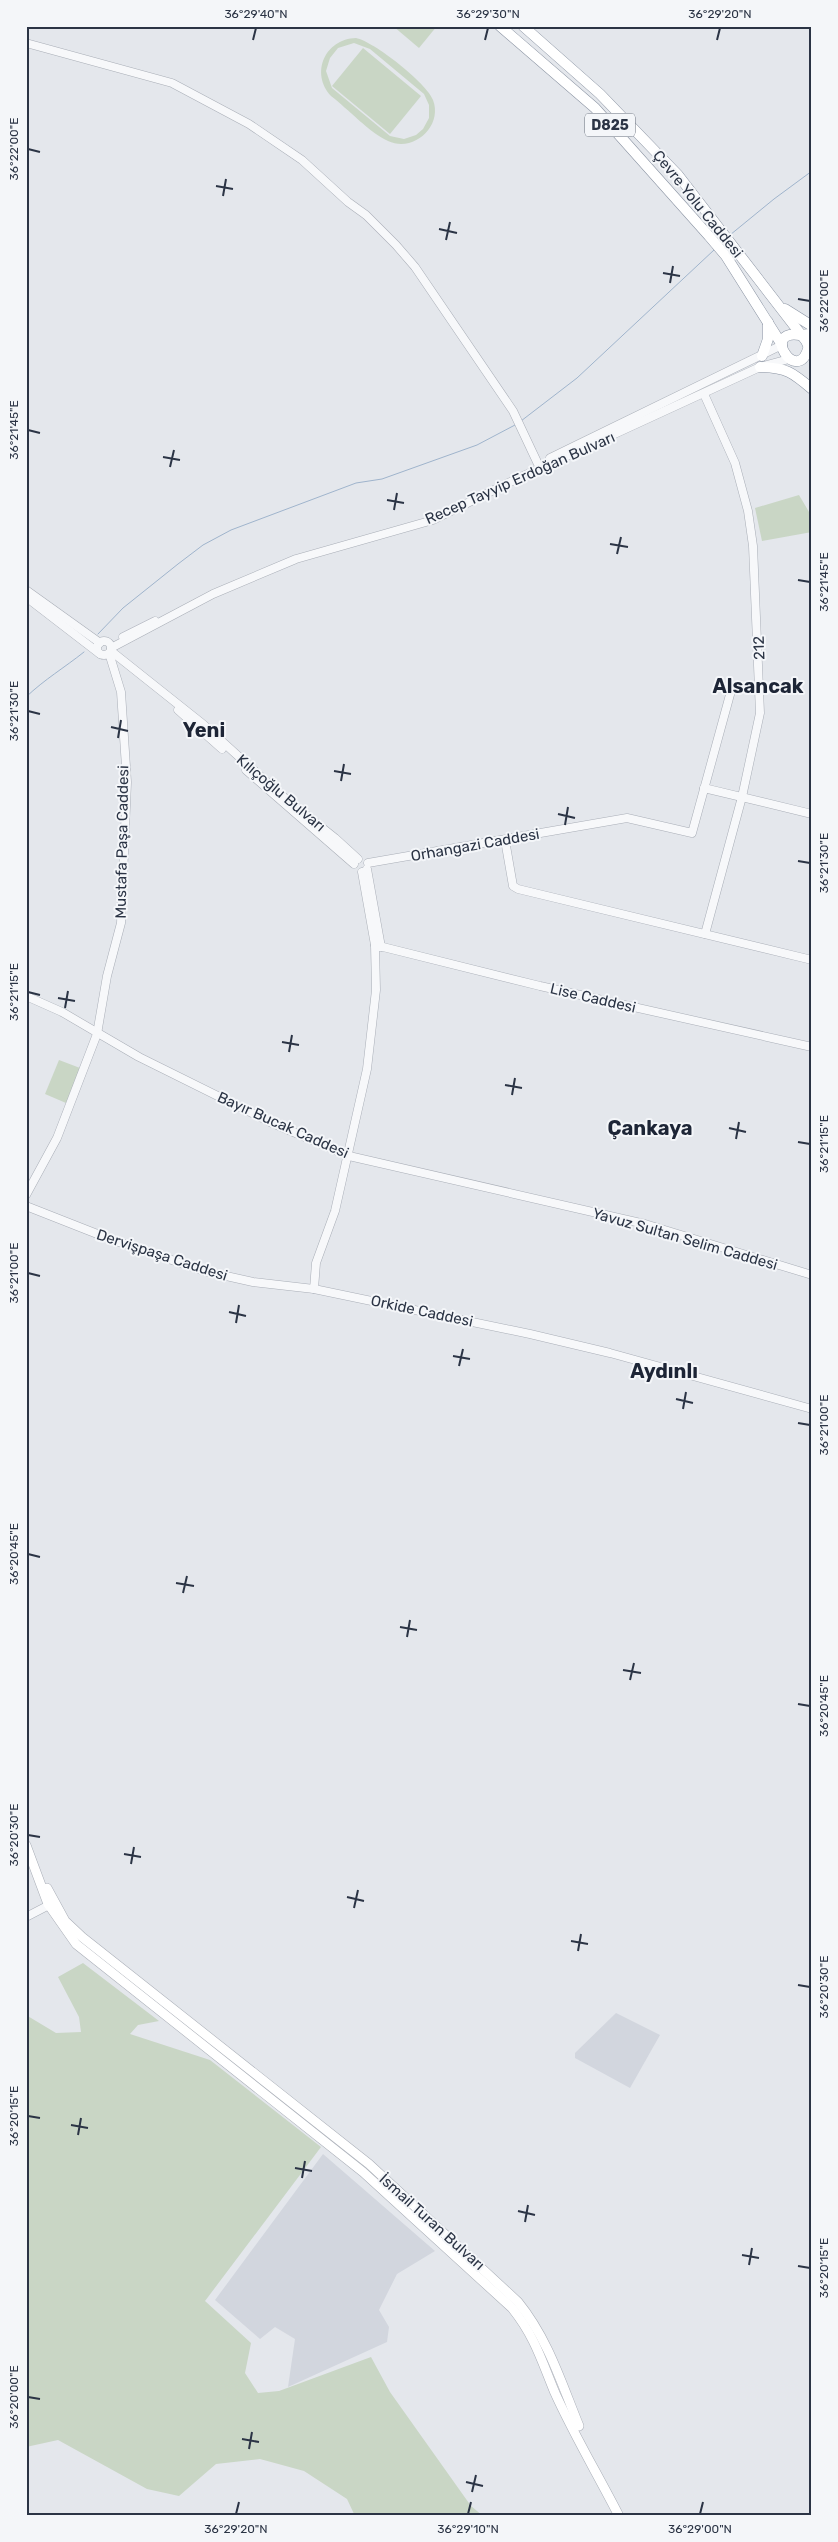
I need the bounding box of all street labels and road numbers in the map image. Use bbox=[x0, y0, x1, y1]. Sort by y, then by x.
road number: D825 bbox=[585, 114, 635, 136]
street label: Çevre Yolu Caddesi bbox=[649, 147, 747, 261]
street label: Recep Tayyip Erdoğan Bulvarı bbox=[422, 428, 618, 528]
street label: 212 bbox=[750, 635, 768, 660]
street label: Kılıçoğlu Bulvarı bbox=[233, 751, 329, 835]
street label: Mustafa Paşa Caddesi bbox=[112, 765, 132, 919]
street label: Orhangazi Caddesi bbox=[409, 825, 541, 865]
street label: Lise Caddesi bbox=[548, 979, 638, 1017]
street label: Bayır Bucak Caddesi bbox=[215, 1088, 351, 1162]
street label: Yavuz Sultan Selim Caddesi bbox=[590, 1204, 780, 1274]
street label: Dervişpaşa Caddesi bbox=[94, 1225, 230, 1285]
street label: Orkide Caddesi bbox=[369, 1291, 475, 1331]
street label: İsmail Turan Bulvarı bbox=[376, 2170, 488, 2274]

